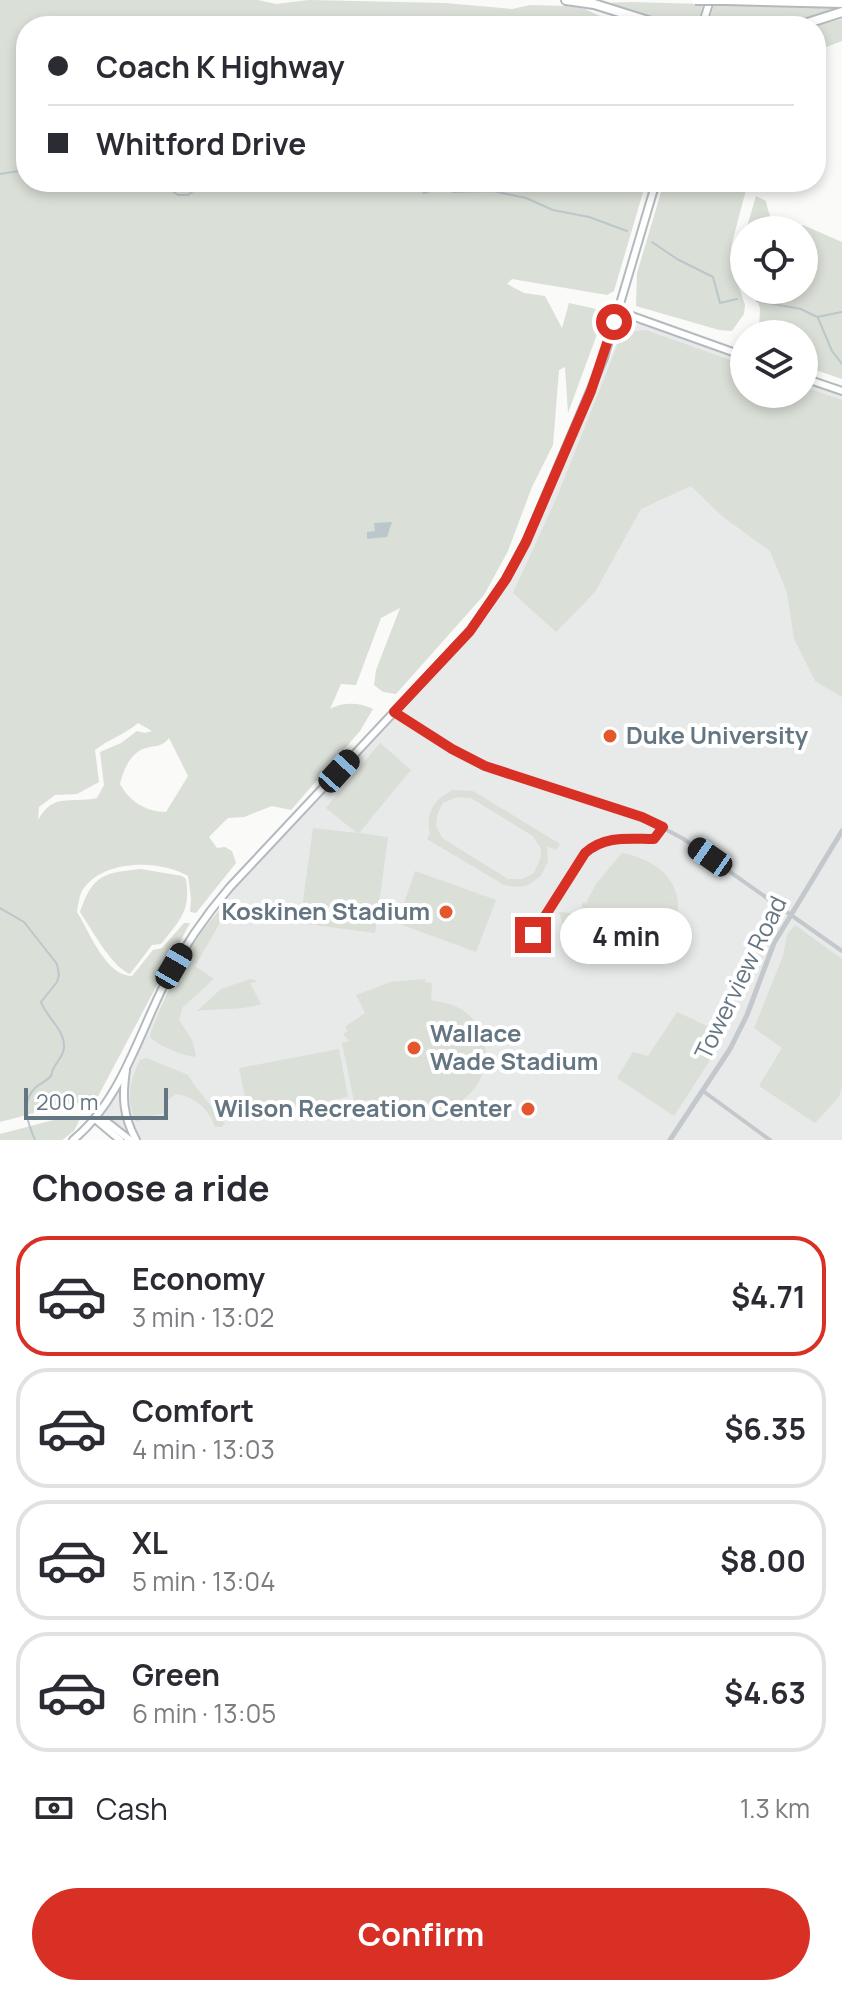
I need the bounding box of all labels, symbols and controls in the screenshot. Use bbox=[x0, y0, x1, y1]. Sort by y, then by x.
text: Coach K Highway bbox=[96, 46, 344, 87]
text: Whitford Drive bbox=[96, 123, 306, 164]
map controls bbox=[730, 216, 818, 408]
button: locate bbox=[730, 216, 818, 304]
route start bbox=[596, 304, 632, 340]
button: layers bbox=[730, 320, 818, 408]
place label: Duke University bbox=[626, 718, 809, 751]
marker: Duke University bbox=[601, 727, 619, 745]
car bbox=[314, 745, 364, 797]
car bbox=[683, 833, 737, 881]
street label: Towerview Road bbox=[686, 890, 794, 1065]
place label: Koskinen Stadium bbox=[221, 894, 430, 927]
marker: Koskinen Stadium bbox=[437, 903, 455, 921]
callout: 4 min bbox=[561, 907, 693, 963]
route end bbox=[515, 917, 551, 953]
text: 4 min bbox=[592, 918, 660, 954]
car bbox=[152, 939, 196, 993]
place label: Wallace Wade Stadium bbox=[430, 1016, 598, 1077]
marker: Wallace Wade Stadium bbox=[405, 1039, 423, 1057]
scale bar bbox=[24, 1084, 168, 1120]
text: 200 m bbox=[36, 1087, 98, 1117]
place label: Wilson Recreation Center bbox=[214, 1091, 512, 1124]
marker: Wilson Recreation Center bbox=[519, 1100, 537, 1118]
text: Choose a ride bbox=[32, 1163, 270, 1212]
text: Economy bbox=[132, 1258, 265, 1299]
icon: car bbox=[36, 1260, 108, 1332]
text: $4.71 bbox=[731, 1276, 806, 1317]
text: 3 min · 13:02 bbox=[132, 1299, 274, 1335]
text: Comfort bbox=[132, 1390, 254, 1431]
icon: car bbox=[36, 1392, 108, 1464]
text: $6.35 bbox=[724, 1408, 806, 1449]
text: 4 min · 13:03 bbox=[132, 1431, 275, 1467]
text: XL bbox=[132, 1522, 168, 1563]
icon: car bbox=[36, 1524, 108, 1596]
text: $8.00 bbox=[720, 1540, 806, 1581]
text: 5 min · 13:04 bbox=[132, 1563, 276, 1599]
text: Green bbox=[132, 1654, 220, 1695]
icon: car bbox=[36, 1656, 108, 1728]
text: $4.63 bbox=[724, 1672, 806, 1713]
text: 6 min · 13:05 bbox=[132, 1695, 276, 1731]
icon: cash bbox=[32, 1786, 76, 1830]
text: Cash bbox=[96, 1788, 168, 1829]
text: 1.3 km bbox=[740, 1790, 810, 1826]
button: Confirm bbox=[32, 1888, 810, 1980]

